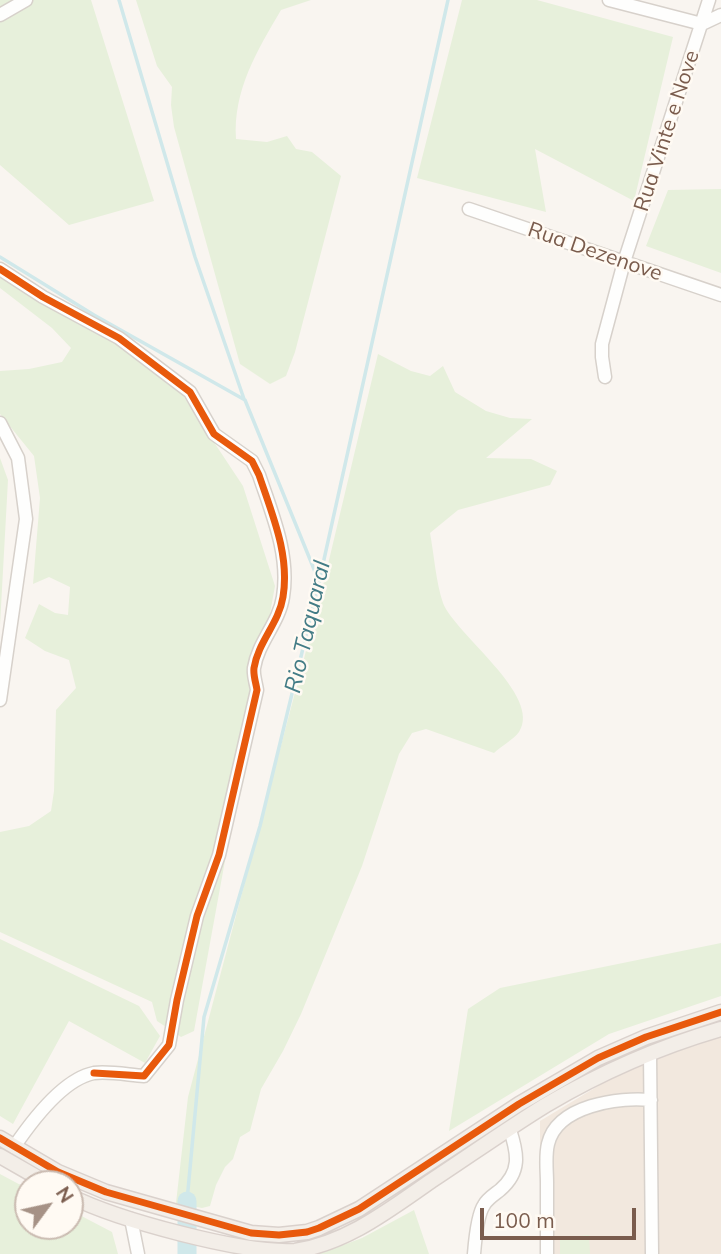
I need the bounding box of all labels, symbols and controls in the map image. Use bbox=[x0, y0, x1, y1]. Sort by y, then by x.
street label: Rua Vinte e Nove bbox=[629, 47, 705, 215]
street label: Rua Dezenove bbox=[524, 217, 666, 287]
water label: Rio Taquaral bbox=[279, 558, 337, 696]
north arrow bbox=[14, 1170, 84, 1240]
text: N bbox=[51, 1182, 79, 1207]
scale bar bbox=[483, 1194, 639, 1238]
text: 100 m bbox=[493, 1207, 555, 1233]

